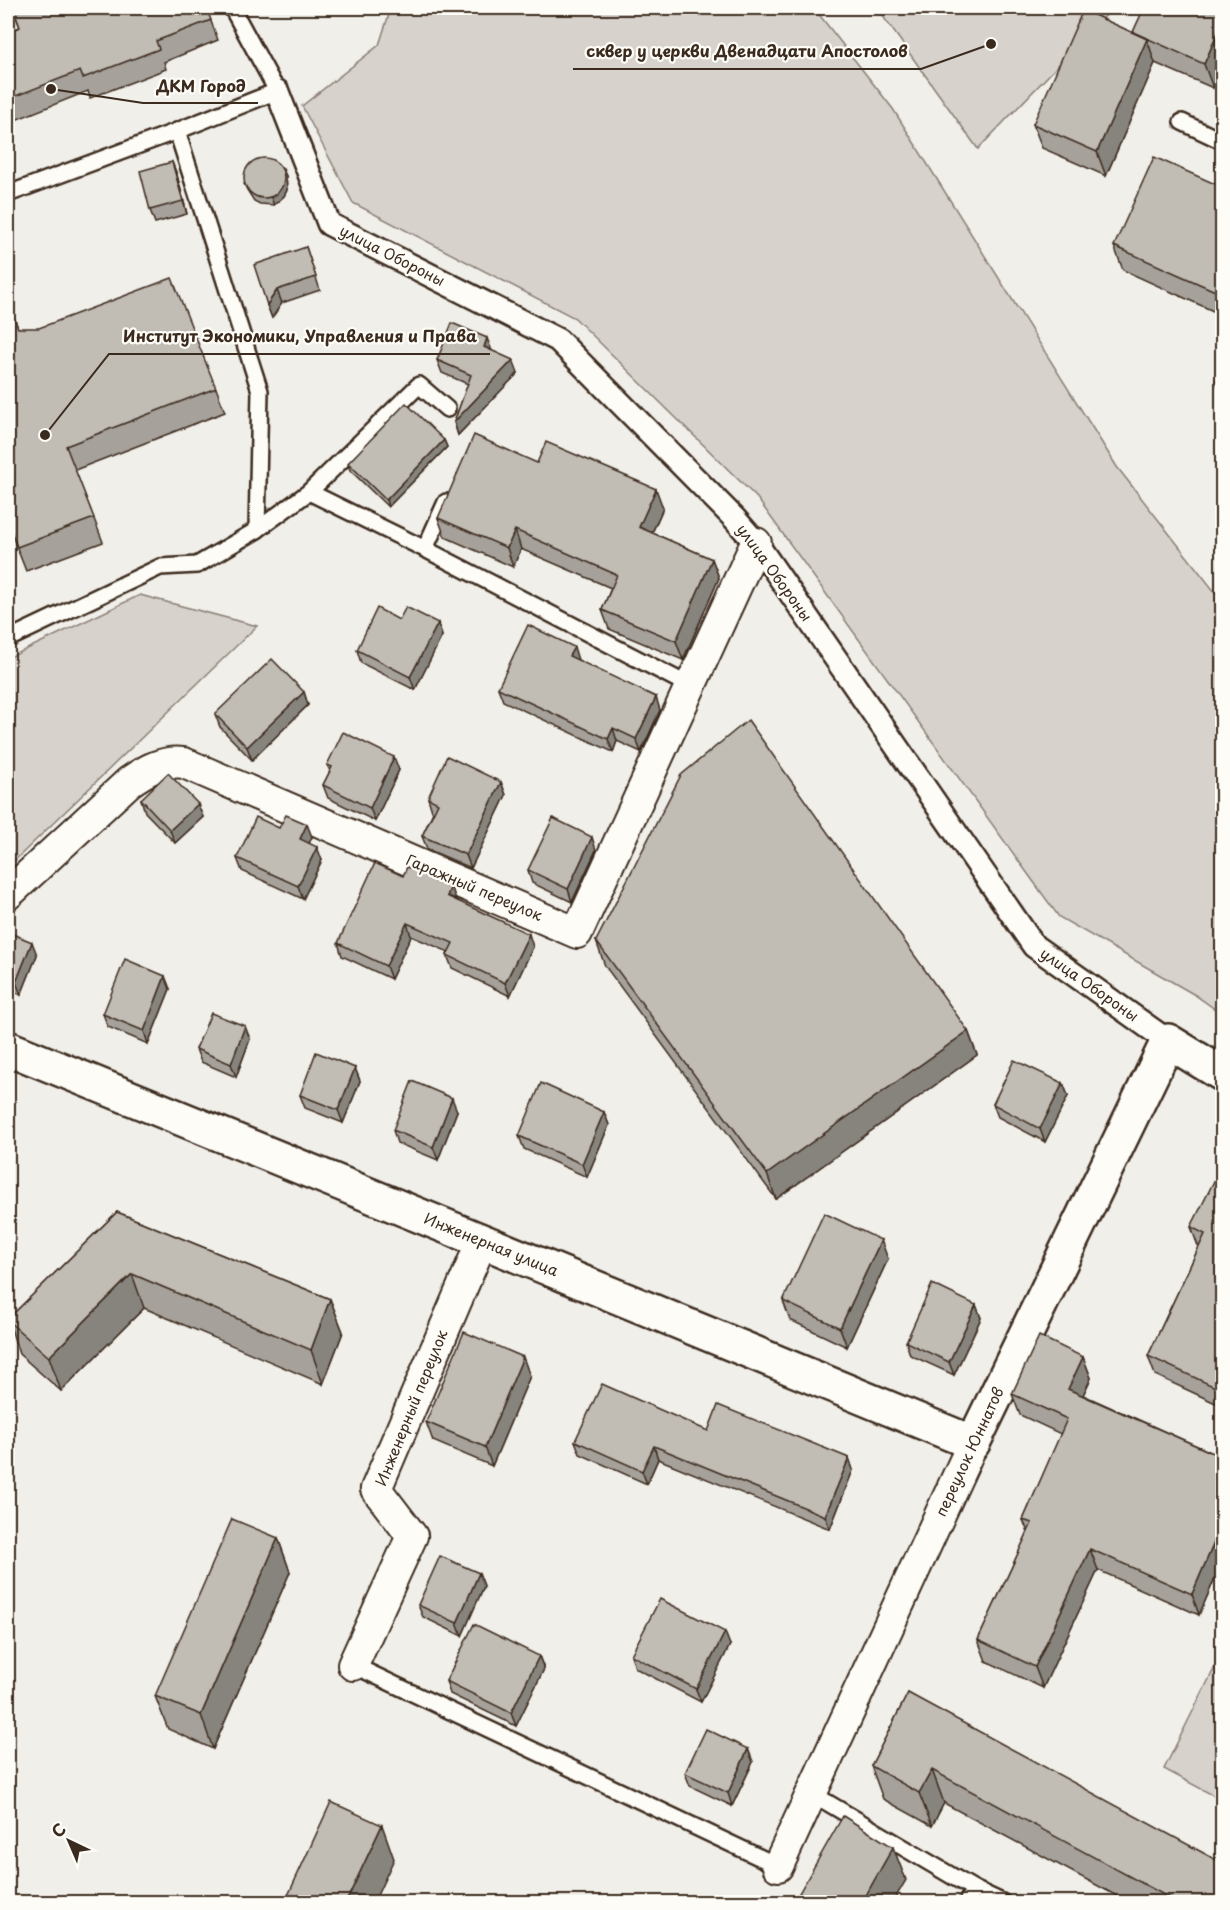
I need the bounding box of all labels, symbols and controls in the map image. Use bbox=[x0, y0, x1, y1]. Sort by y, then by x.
callout: сквер у церкви Двенадцати Апостолов bbox=[573, 35, 921, 69]
text: сквер у церкви Двенадцати Апостолов bbox=[586, 38, 908, 62]
callout: ДКМ Город bbox=[143, 69, 258, 103]
text: ДКМ Город bbox=[155, 73, 246, 97]
street label: улица Обороны bbox=[336, 218, 449, 291]
callout: Институт Экономики, Управления и Права bbox=[109, 320, 490, 354]
text: Институт Экономики, Управления и Права bbox=[123, 323, 477, 347]
street label: улица Обороны bbox=[732, 519, 819, 626]
street label: Гаражный переулок bbox=[403, 847, 547, 926]
street label: улица Обороны bbox=[1036, 941, 1144, 1026]
street label: Инженерная улица bbox=[421, 1206, 563, 1281]
street label: Инженерный переулок bbox=[369, 1326, 453, 1489]
street label: переулок Юннатов bbox=[929, 1382, 1009, 1520]
north arrow bbox=[39, 1811, 99, 1871]
text: С bbox=[45, 1817, 71, 1842]

